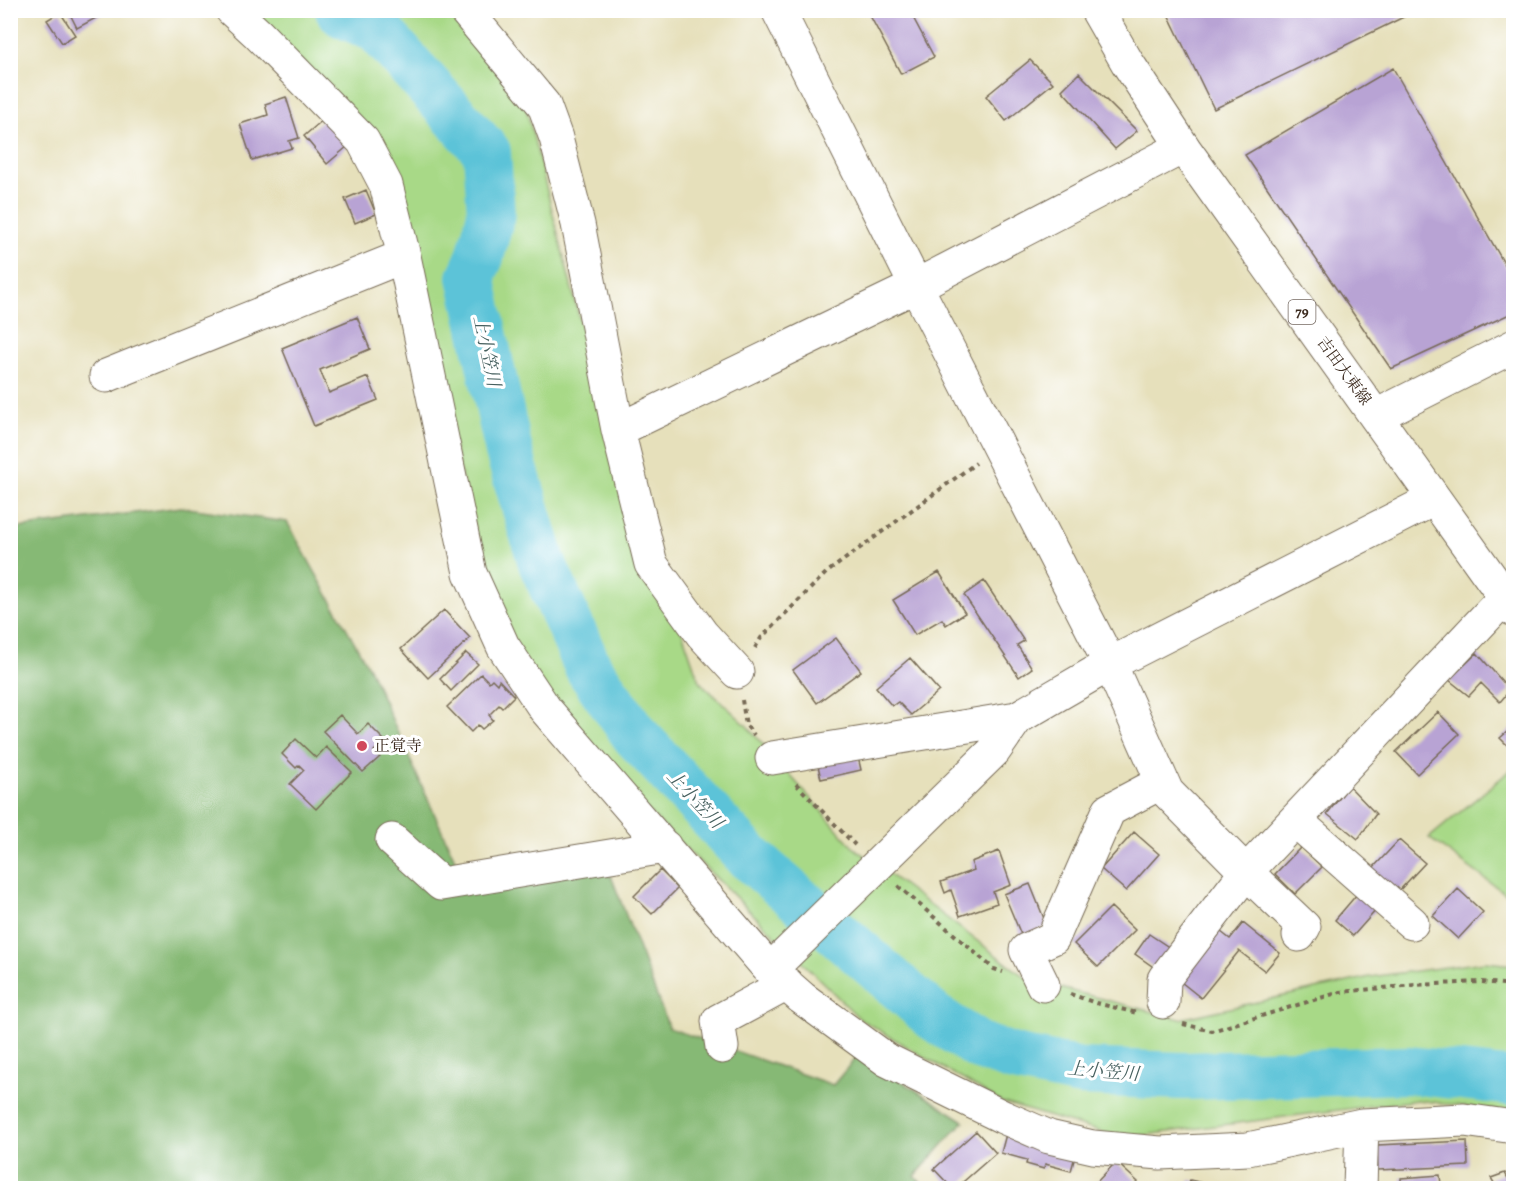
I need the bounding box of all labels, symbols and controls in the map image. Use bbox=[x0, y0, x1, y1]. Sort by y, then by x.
road number: 79 bbox=[1288, 300, 1316, 324]
water label: 上小笠川 bbox=[468, 313, 507, 391]
street label: 吉田大東線 bbox=[1312, 332, 1376, 410]
place label: 正覚寺 bbox=[374, 735, 422, 757]
marker: 正覚寺 bbox=[355, 739, 369, 753]
water label: 上小笠川 bbox=[662, 764, 730, 835]
water label: 上小笠川 bbox=[1066, 1056, 1142, 1086]

